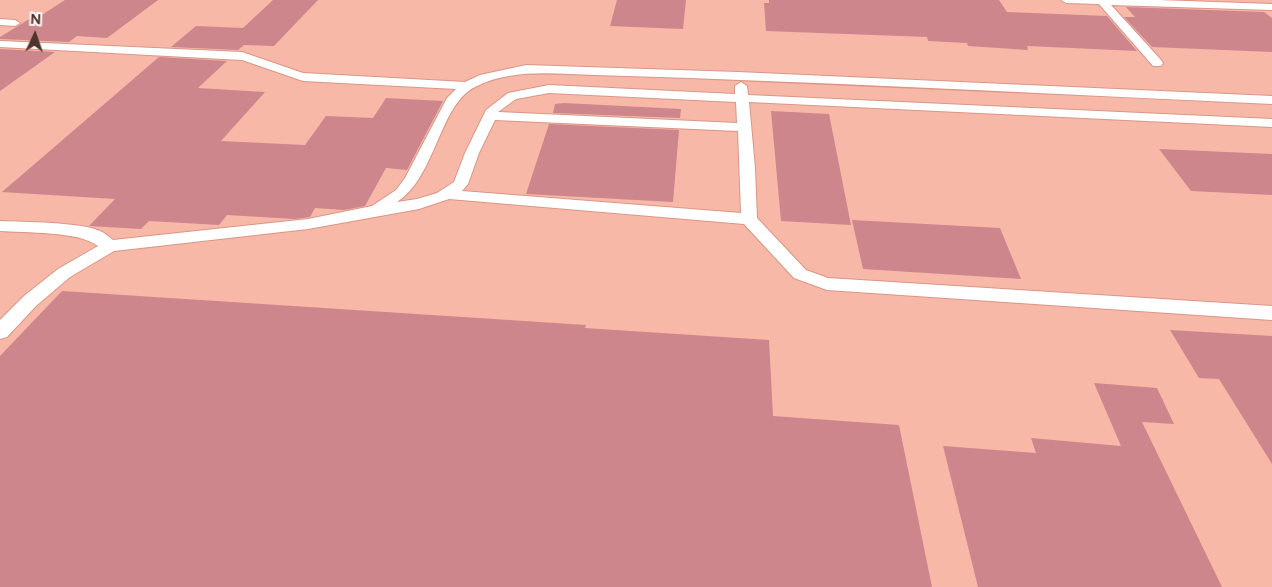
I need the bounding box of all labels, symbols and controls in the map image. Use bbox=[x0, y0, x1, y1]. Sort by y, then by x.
north arrow bbox=[10, 10, 60, 60]
text: N bbox=[30, 11, 42, 28]

